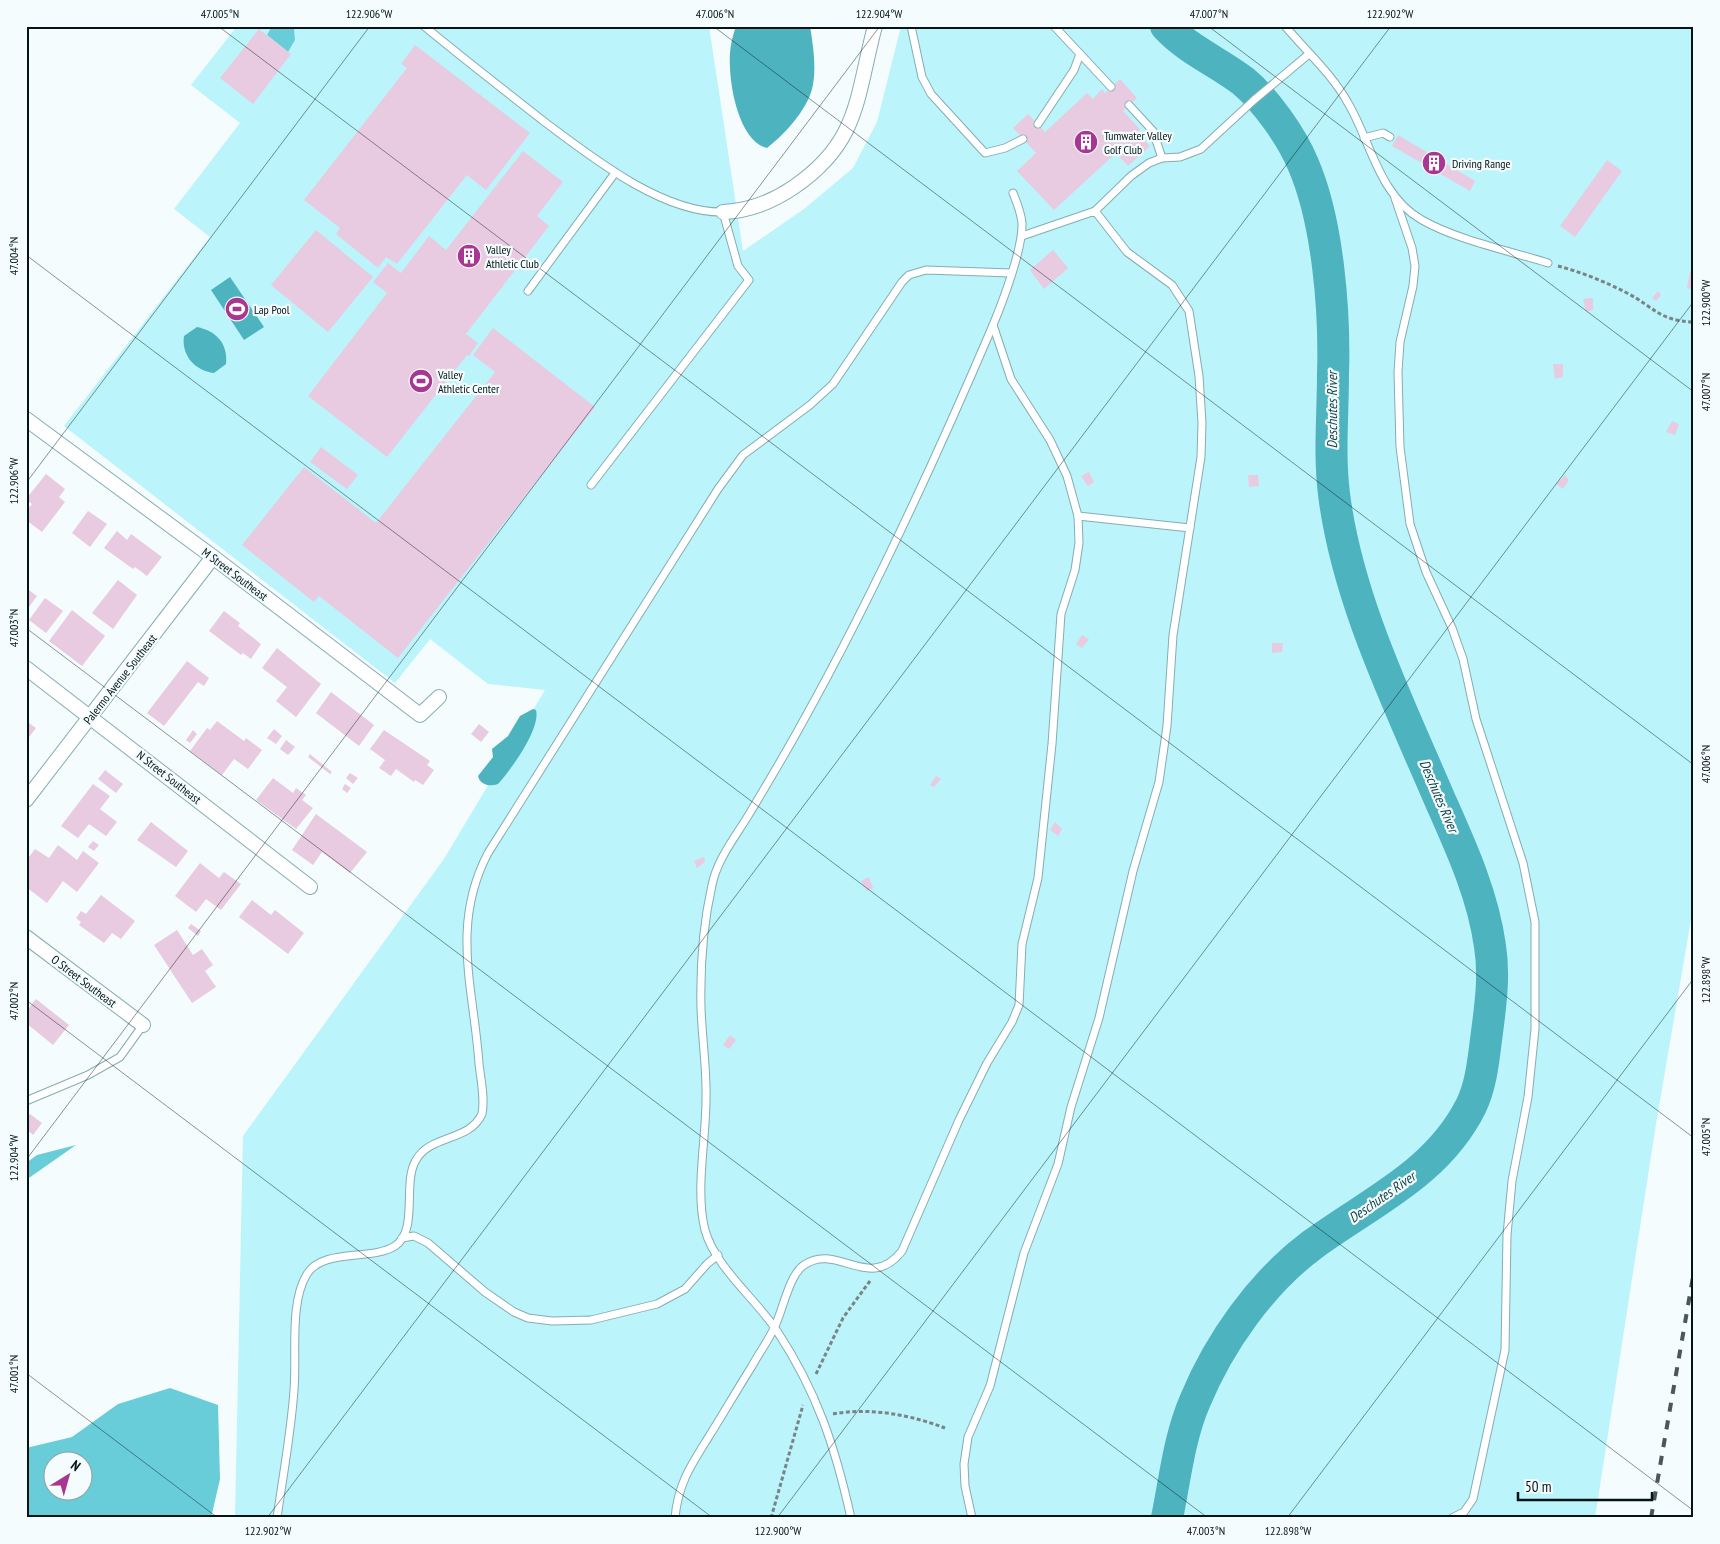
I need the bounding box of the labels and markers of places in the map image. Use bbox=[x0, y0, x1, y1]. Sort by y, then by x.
place label: Tumwater Valley Golf Club bbox=[1104, 128, 1172, 157]
building icon: Tumwater Valley Golf Club bbox=[1073, 129, 1099, 155]
building icon: Driving Range bbox=[1421, 150, 1447, 176]
place label: Driving Range bbox=[1452, 156, 1510, 171]
place label: Valley Athletic Club bbox=[485, 242, 539, 271]
building icon: Valley Athletic Club bbox=[456, 243, 482, 269]
sports icon: Lap Pool bbox=[224, 296, 250, 322]
place label: Lap Pool bbox=[254, 302, 290, 317]
place label: Valley Athletic Center bbox=[437, 367, 500, 396]
sports icon: Valley Athletic Center bbox=[408, 368, 434, 394]

